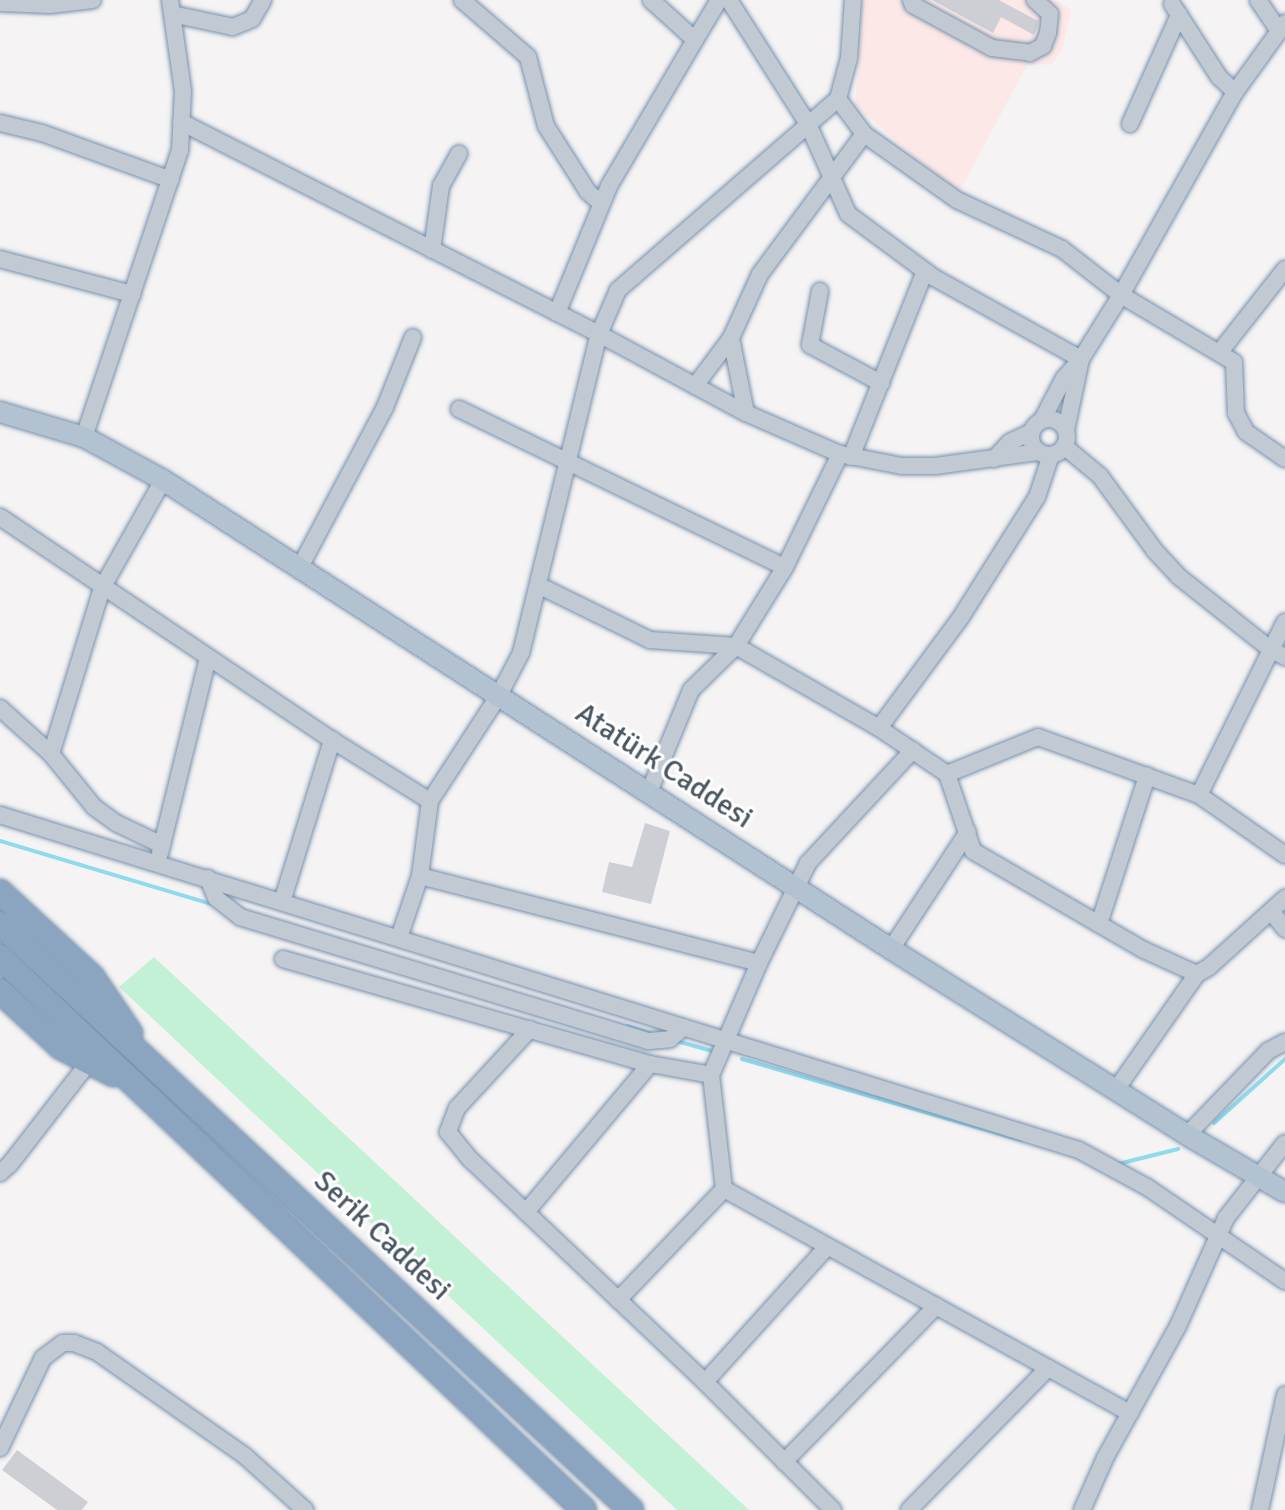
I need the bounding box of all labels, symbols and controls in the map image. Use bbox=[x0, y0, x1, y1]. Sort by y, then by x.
street label: Atatürk Caddesi bbox=[569, 695, 759, 837]
street label: Serik Caddesi bbox=[306, 1163, 458, 1309]

